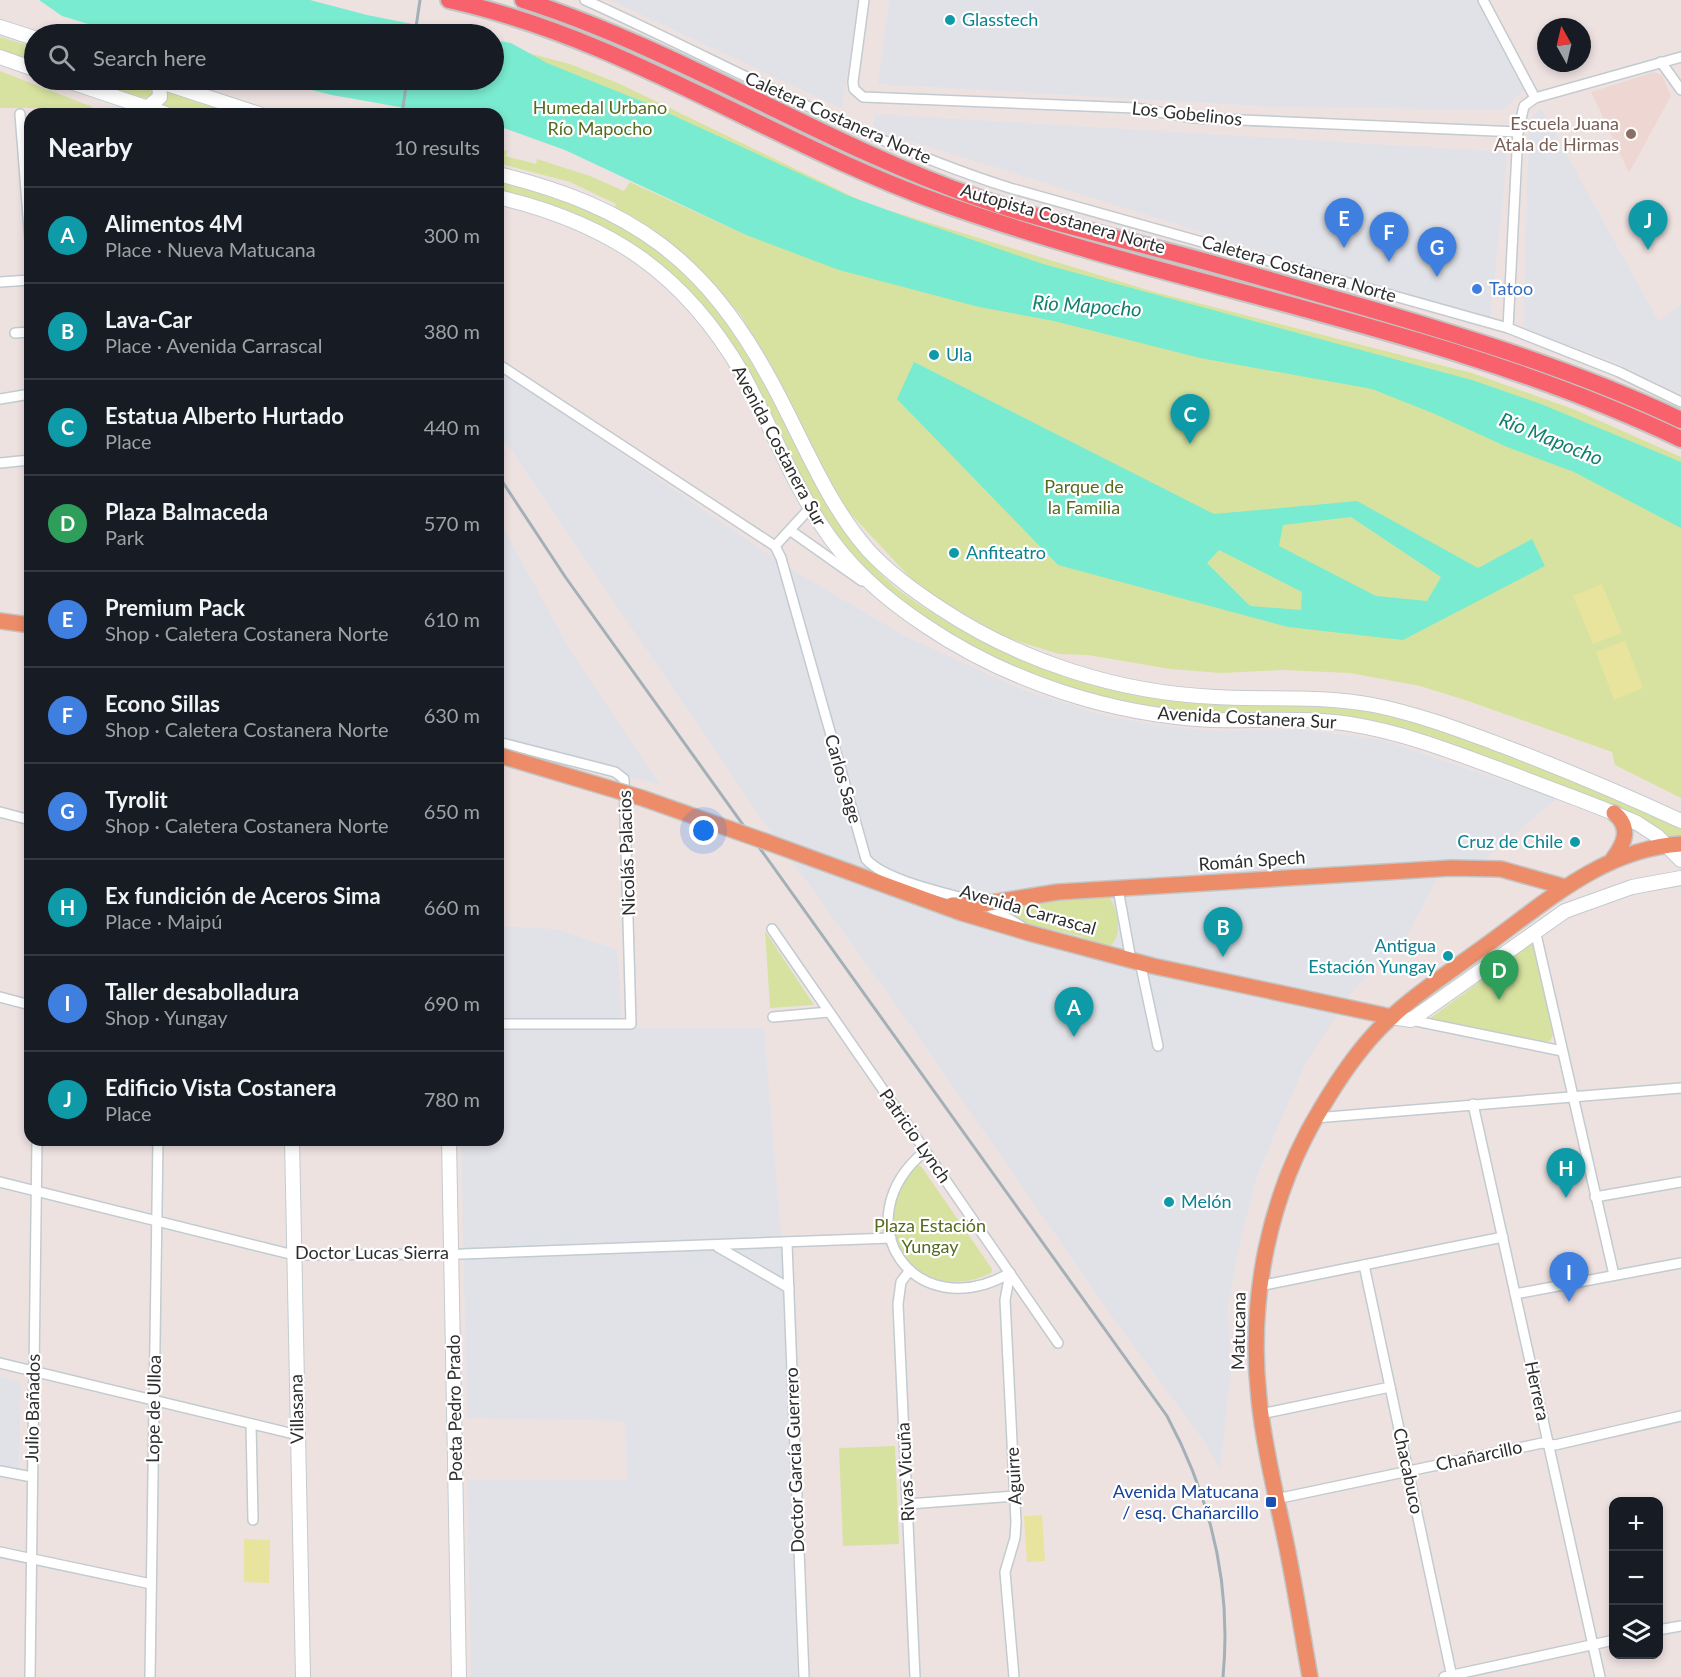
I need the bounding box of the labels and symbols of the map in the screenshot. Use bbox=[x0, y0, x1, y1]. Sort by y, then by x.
place label: Glasstech bbox=[962, 8, 1038, 30]
marker: Glasstech bbox=[943, 13, 957, 27]
north arrow bbox=[1537, 18, 1591, 72]
street label: Caletera Costanera Norte bbox=[742, 66, 935, 168]
park label: Humedal Urbano Río Mapocho bbox=[533, 96, 667, 139]
street label: Los Gobelinos bbox=[1131, 96, 1243, 130]
place label: Escuela Juana Atala de Hirmas bbox=[1494, 112, 1619, 155]
marker: Escuela Juana Atala de Hirmas bbox=[1624, 127, 1638, 141]
street label: Autopista Costanera Norte bbox=[958, 178, 1168, 258]
pin: E bbox=[1324, 198, 1364, 248]
pin: J bbox=[1628, 200, 1668, 250]
pin: F bbox=[1370, 212, 1408, 262]
pin: G bbox=[1418, 228, 1456, 277]
street label: Caletera Costanera Norte bbox=[1199, 230, 1399, 306]
place label: Tatoo bbox=[1489, 277, 1533, 299]
marker: Tatoo bbox=[1470, 282, 1484, 296]
water label: Río Mapocho bbox=[1032, 289, 1142, 321]
place label: Ula bbox=[946, 343, 972, 365]
marker: Ula bbox=[927, 348, 941, 362]
street label: Avenida Costanera Sur bbox=[728, 361, 832, 530]
pin: C bbox=[1170, 394, 1210, 444]
water label: Río Mapocho bbox=[1496, 406, 1607, 470]
park label: Parque de la Familia bbox=[1044, 475, 1124, 518]
place label: Anfiteatro bbox=[966, 541, 1046, 563]
marker: Anfiteatro bbox=[947, 546, 961, 560]
street label: Avenida Costanera Sur bbox=[1157, 701, 1337, 733]
street label: Carlos Sage bbox=[821, 732, 867, 826]
street label: Nicolás Palacios bbox=[613, 790, 639, 916]
your location bbox=[689, 816, 718, 845]
place label: Cruz de Chile bbox=[1457, 830, 1563, 852]
marker: Cruz de Chile bbox=[1568, 835, 1582, 849]
street label: Román Spech bbox=[1198, 845, 1306, 875]
street label: Avenida Carrascal bbox=[958, 879, 1099, 939]
pin: B bbox=[1204, 908, 1242, 957]
place label: Antigua Estación Yungay bbox=[1308, 934, 1437, 977]
marker: Antigua Estación Yungay bbox=[1441, 949, 1455, 963]
pin: D bbox=[1480, 950, 1518, 1000]
pin: A bbox=[1054, 988, 1094, 1037]
street label: Patricio Lynch bbox=[875, 1084, 956, 1187]
pin: H bbox=[1546, 1148, 1586, 1198]
place label: Melón bbox=[1181, 1190, 1231, 1212]
marker: Melón bbox=[1162, 1195, 1176, 1209]
park label: Plaza Estación Yungay bbox=[874, 1214, 986, 1257]
street label: Doctor Lucas Sierra bbox=[295, 1241, 449, 1263]
pin: I bbox=[1550, 1252, 1588, 1302]
street label: Matucana bbox=[1226, 1292, 1250, 1370]
street label: Poeta Pedro Prado bbox=[442, 1334, 466, 1482]
street label: Julio Bañados bbox=[20, 1353, 44, 1462]
street label: Lope de Ulloa bbox=[141, 1355, 165, 1463]
street label: Herrera bbox=[1521, 1359, 1555, 1423]
street label: Doctor García Guerrero bbox=[780, 1367, 808, 1553]
street label: Villasana bbox=[284, 1374, 308, 1444]
street label: Rivas Vicuña bbox=[891, 1422, 919, 1522]
street label: Chacabuco bbox=[1389, 1426, 1429, 1516]
street label: Chañarcillo bbox=[1434, 1435, 1524, 1475]
street label: Aguirre bbox=[1000, 1446, 1026, 1506]
place label: Avenida Matucana / esq. Chañarcillo bbox=[1113, 1480, 1259, 1523]
marker: Avenida Matucana / esq. Chañarcillo bbox=[1264, 1495, 1278, 1509]

